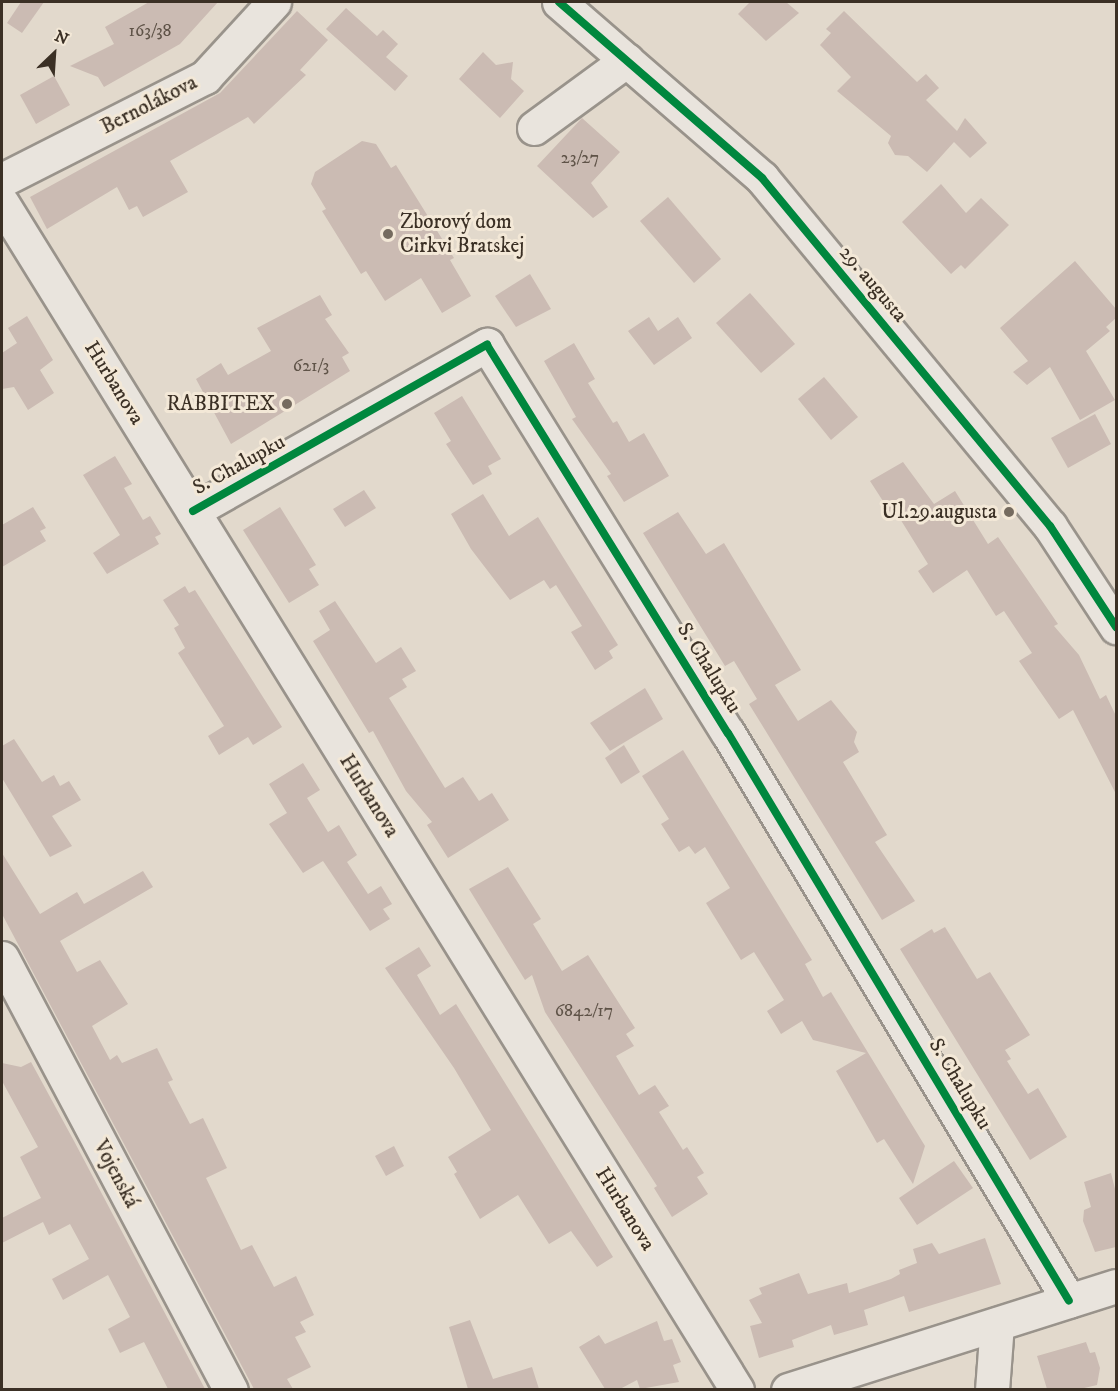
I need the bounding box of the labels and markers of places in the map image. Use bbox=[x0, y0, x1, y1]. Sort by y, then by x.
place label: Zborový dom Cirkvi Bratskej bbox=[400, 209, 524, 259]
marker: Zborový dom Cirkvi Bratskej bbox=[381, 227, 395, 241]
place label: RABBITEX bbox=[166, 391, 275, 417]
marker: RABBITEX bbox=[280, 397, 294, 411]
place label: Ul.29.augusta bbox=[882, 499, 997, 525]
marker: Ul.29.augusta bbox=[1002, 505, 1016, 519]

